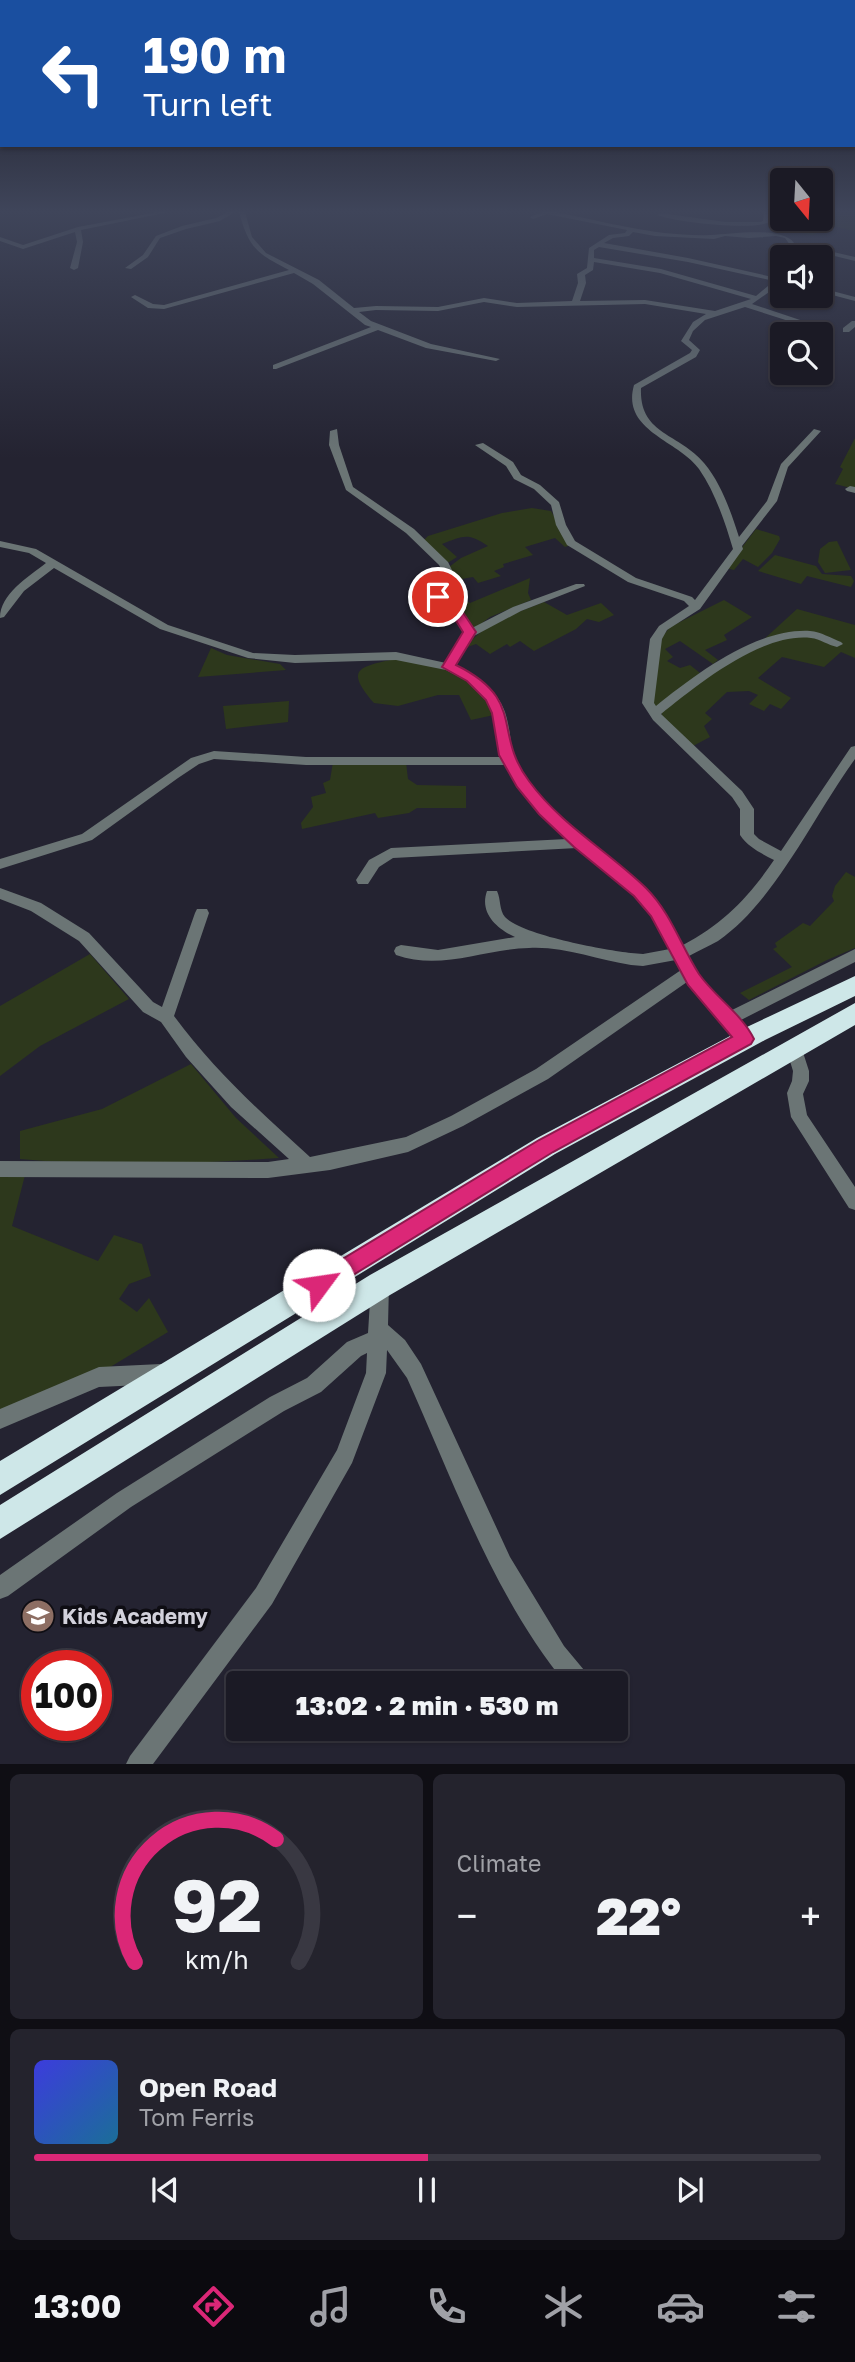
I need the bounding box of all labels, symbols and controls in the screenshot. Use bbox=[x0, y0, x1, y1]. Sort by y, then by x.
text: 190 m bbox=[143, 25, 286, 84]
icon: left bbox=[28, 28, 119, 119]
text: Turn left bbox=[143, 85, 272, 123]
north arrow bbox=[770, 168, 833, 231]
map controls bbox=[770, 168, 833, 385]
button: sound bbox=[770, 245, 833, 308]
button: search bbox=[770, 322, 833, 385]
pin bbox=[408, 567, 468, 627]
icon: arrive bbox=[419, 578, 457, 616]
position arrow bbox=[282, 1248, 356, 1322]
school or university icon: Kids Academy bbox=[19, 1597, 57, 1635]
place label: Kids Academy bbox=[62, 1603, 208, 1629]
speed limit sign: 100 bbox=[21, 1650, 112, 1741]
text: 13:02 · 2 min · 530 m bbox=[296, 1690, 558, 1721]
text: Climate bbox=[457, 1849, 541, 1877]
text: 92 bbox=[171, 1862, 262, 1949]
text: 22° bbox=[596, 1884, 681, 1946]
text: − bbox=[457, 1893, 477, 1938]
text: + bbox=[800, 1893, 821, 1938]
text: km/h bbox=[184, 1944, 248, 1975]
text: Open Road bbox=[139, 2072, 277, 2103]
text: Tom Ferris bbox=[139, 2103, 254, 2131]
icon: previous bbox=[146, 2171, 184, 2209]
icon: pause bbox=[408, 2171, 446, 2209]
icon: next bbox=[671, 2171, 709, 2209]
icon: directions bbox=[189, 2282, 238, 2331]
icon: music bbox=[306, 2282, 355, 2331]
icon: phone bbox=[422, 2282, 471, 2331]
icon: climate bbox=[539, 2282, 588, 2331]
icon: car bbox=[656, 2282, 705, 2331]
icon: filters bbox=[772, 2282, 821, 2331]
text: 13:00 bbox=[34, 2287, 122, 2325]

